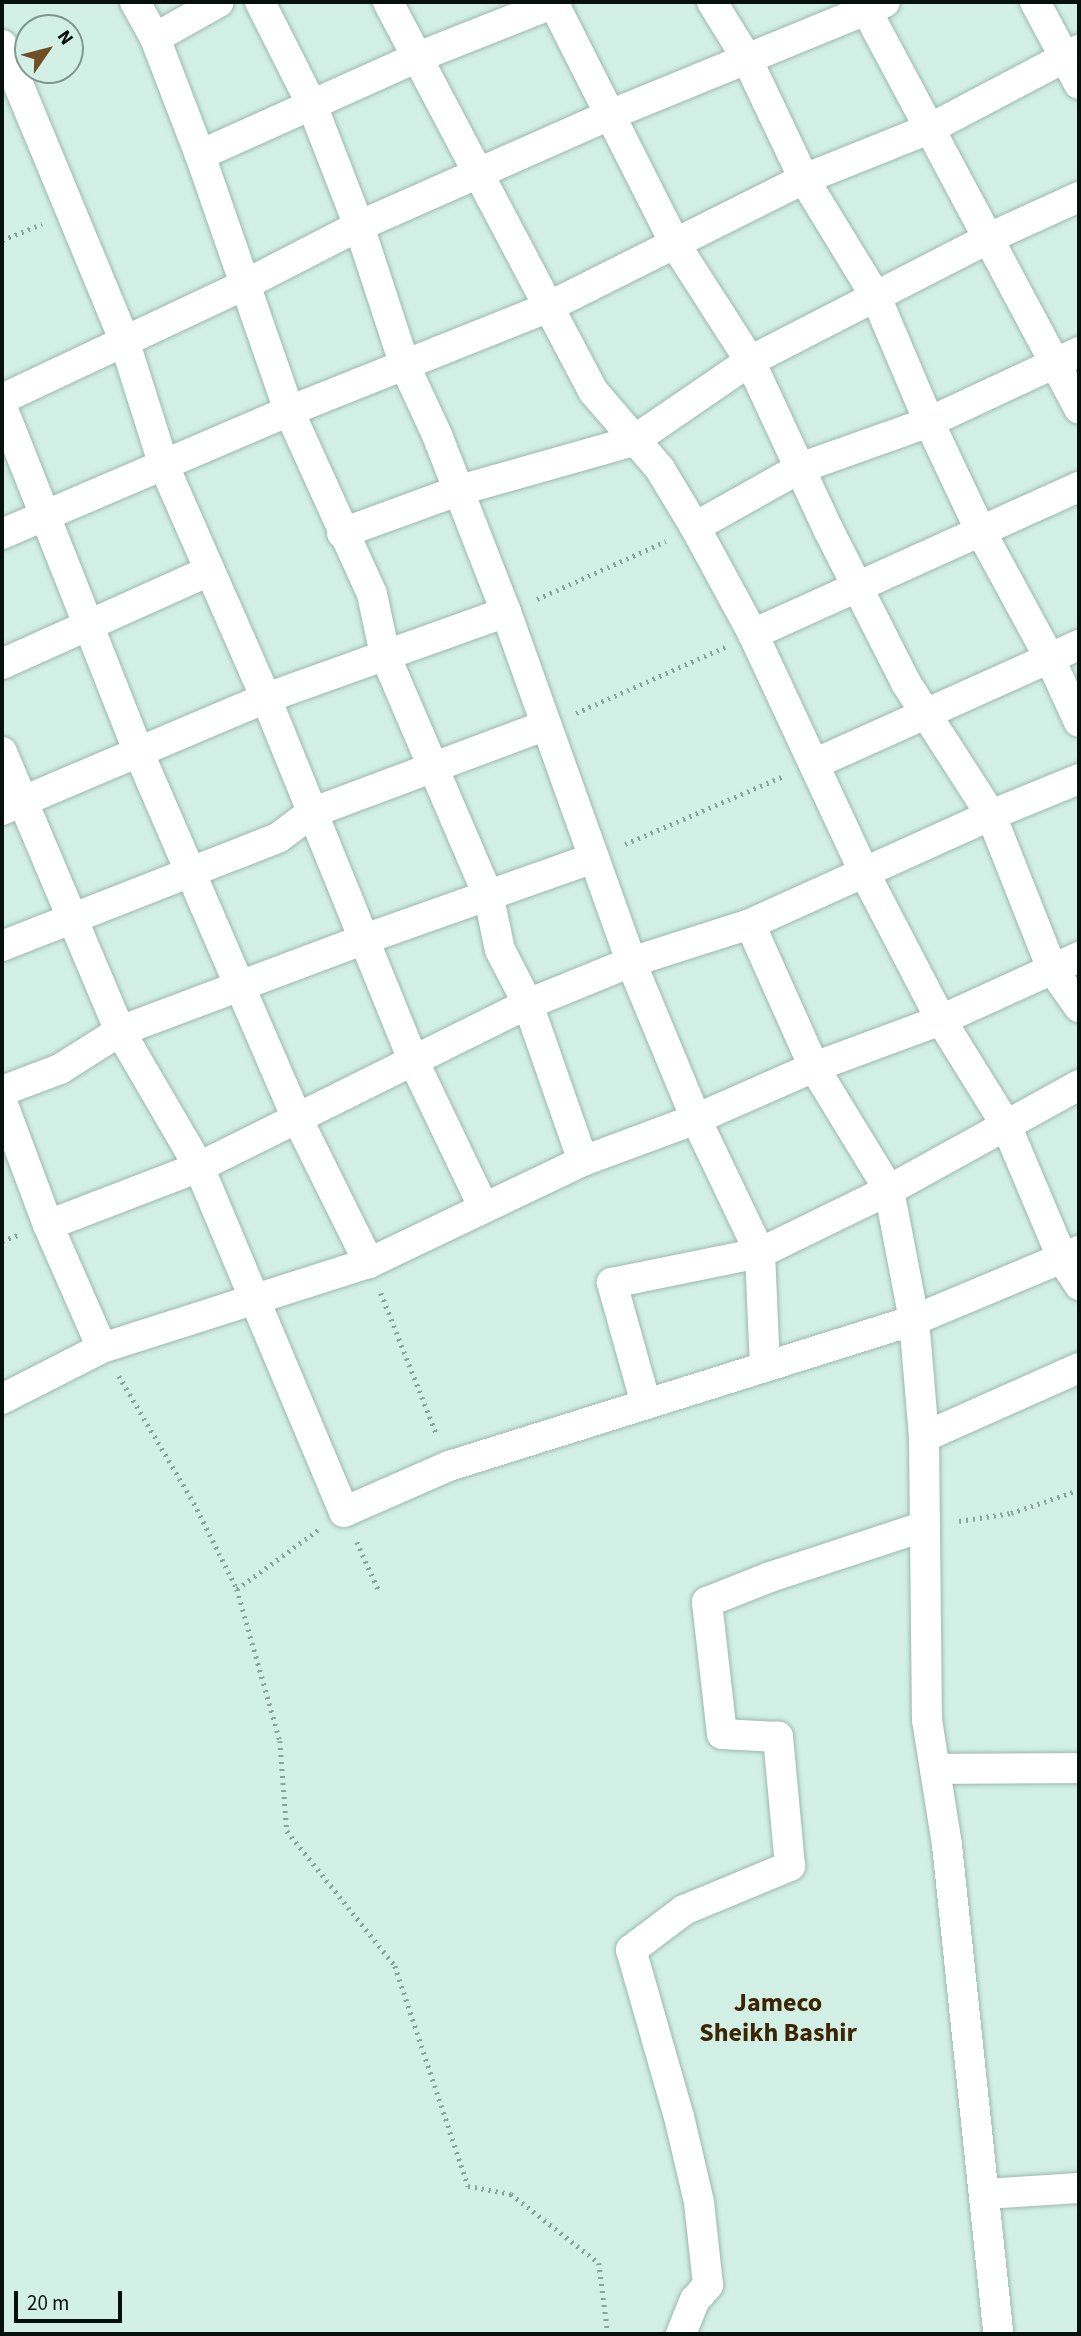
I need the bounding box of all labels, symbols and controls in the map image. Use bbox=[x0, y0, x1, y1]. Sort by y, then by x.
north arrow bbox=[14, 14, 84, 84]
text: N bbox=[50, 25, 80, 51]
district label: Jameco Sheikh Bashir bbox=[699, 1987, 857, 2048]
scale bar bbox=[18, 2276, 126, 2320]
text: 20 m bbox=[27, 2288, 69, 2318]

